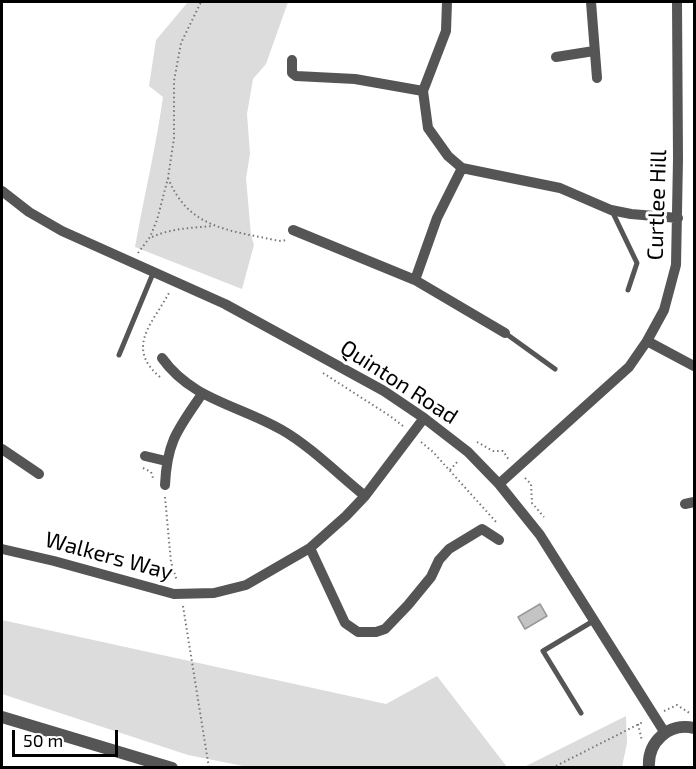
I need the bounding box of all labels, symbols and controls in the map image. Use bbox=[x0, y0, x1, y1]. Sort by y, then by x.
street label: Curtlee Hill bbox=[642, 149, 672, 261]
street label: Quinton Road bbox=[335, 334, 463, 430]
street label: Walkers Way bbox=[42, 526, 176, 586]
scale bar bbox=[15, 718, 122, 756]
text: 50 m bbox=[23, 729, 63, 751]

